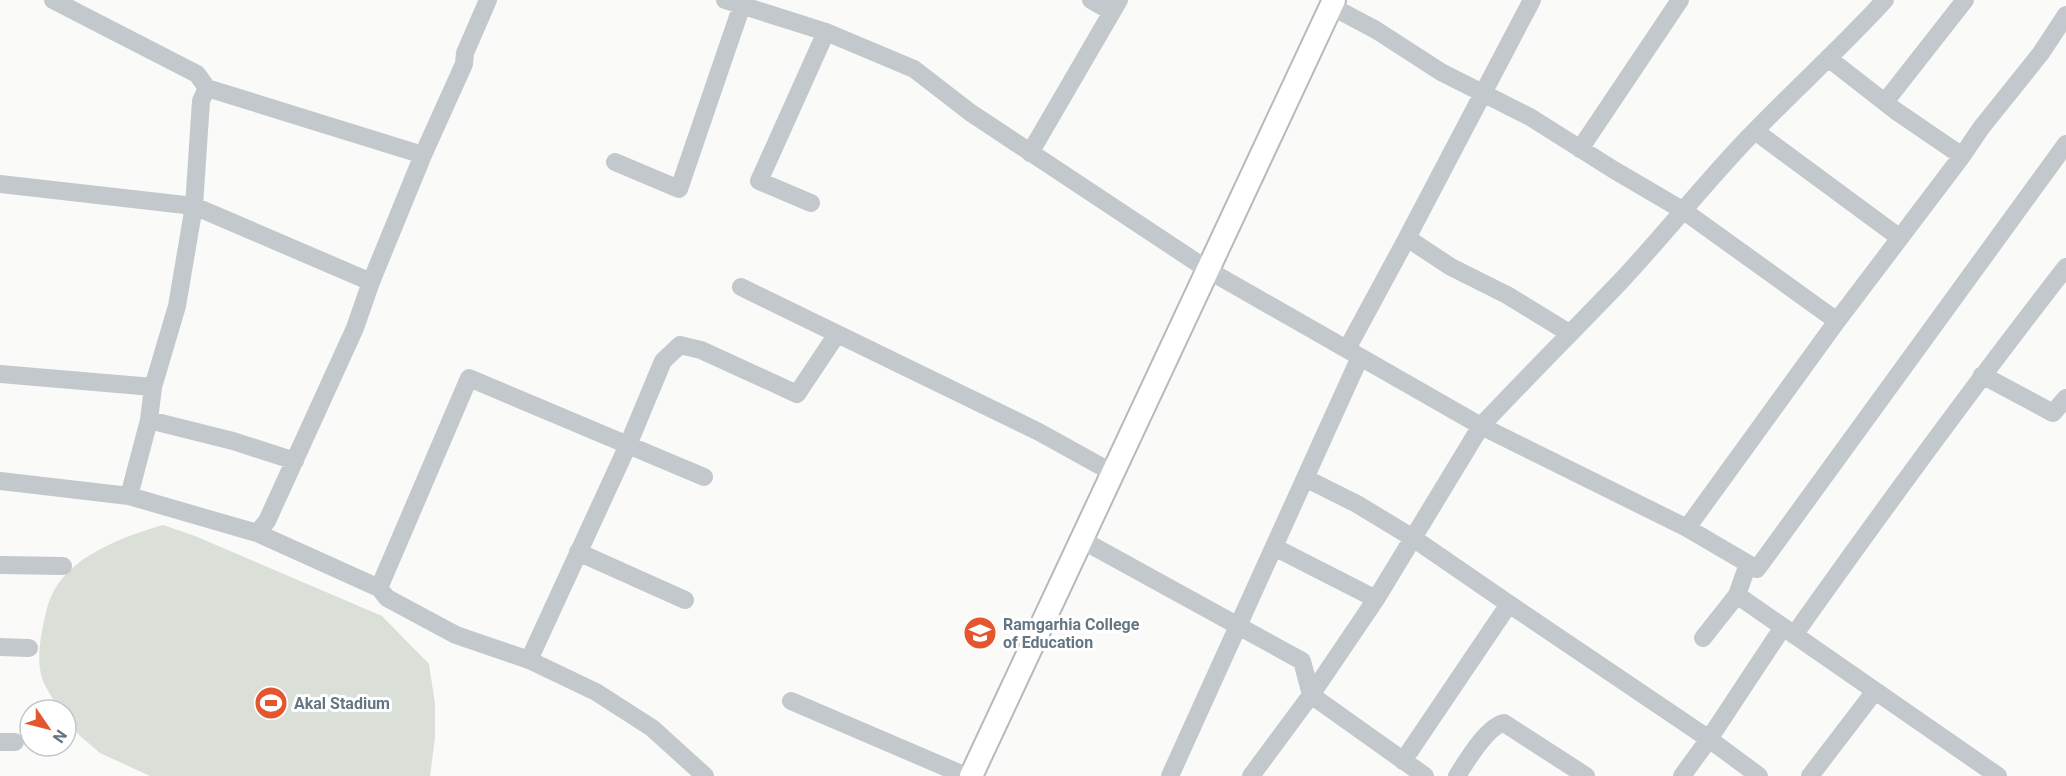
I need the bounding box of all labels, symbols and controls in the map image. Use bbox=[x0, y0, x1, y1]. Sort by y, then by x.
school or university icon: Ramgarhia College of Education bbox=[962, 615, 998, 651]
place label: Ramgarhia College of Education bbox=[1003, 615, 1140, 652]
sports icon: Akal Stadium bbox=[253, 685, 289, 721]
place label: Akal Stadium bbox=[294, 694, 390, 713]
north arrow bbox=[18, 698, 78, 758]
text: N bbox=[49, 726, 71, 746]

